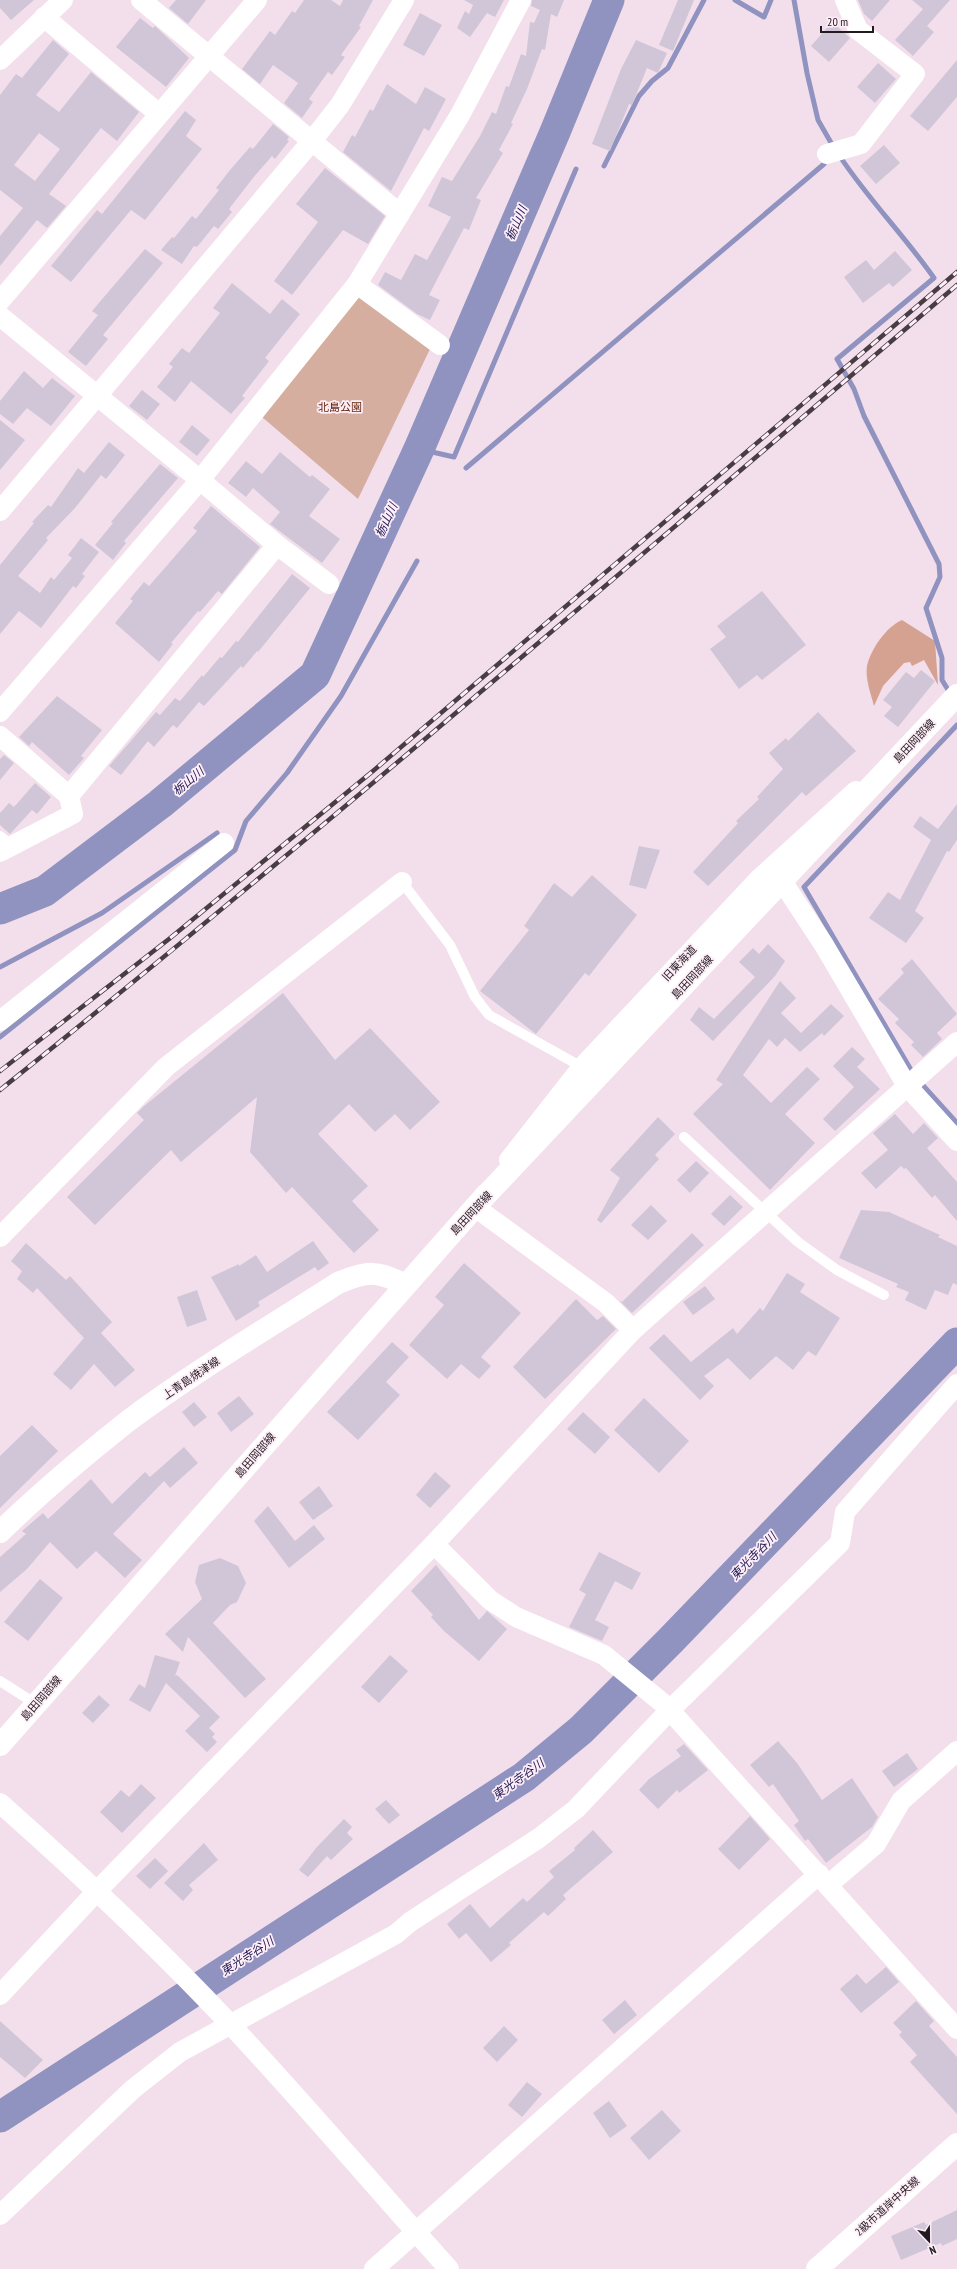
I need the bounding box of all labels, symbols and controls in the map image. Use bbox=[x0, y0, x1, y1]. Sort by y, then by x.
scale bar bbox=[821, 8, 873, 34]
text: 20 m bbox=[827, 14, 848, 29]
water label: 栃山川 bbox=[502, 202, 531, 243]
park label: 北島公園 bbox=[318, 400, 362, 414]
water label: 栃山川 bbox=[372, 499, 401, 539]
street label: 島田岡部線 bbox=[890, 716, 938, 766]
water label: 栃山川 bbox=[169, 762, 208, 798]
street label: 旧東海道 bbox=[659, 942, 699, 984]
street label: 島田岡部線 bbox=[668, 952, 716, 1002]
street label: 島田岡部線 bbox=[447, 1188, 495, 1238]
street label: 上青島焼津線 bbox=[160, 1354, 222, 1402]
street label: 島田岡部線 bbox=[232, 1430, 278, 1480]
water label: 東光寺谷川 bbox=[727, 1528, 781, 1583]
street label: 島田岡部線 bbox=[18, 1673, 64, 1723]
water label: 東光寺谷川 bbox=[489, 1754, 548, 1803]
water label: 東光寺谷川 bbox=[218, 1932, 278, 1979]
street label: 2級市道岸中央線 bbox=[852, 2173, 922, 2239]
north arrow bbox=[909, 2221, 949, 2261]
text: N bbox=[927, 2243, 938, 2258]

